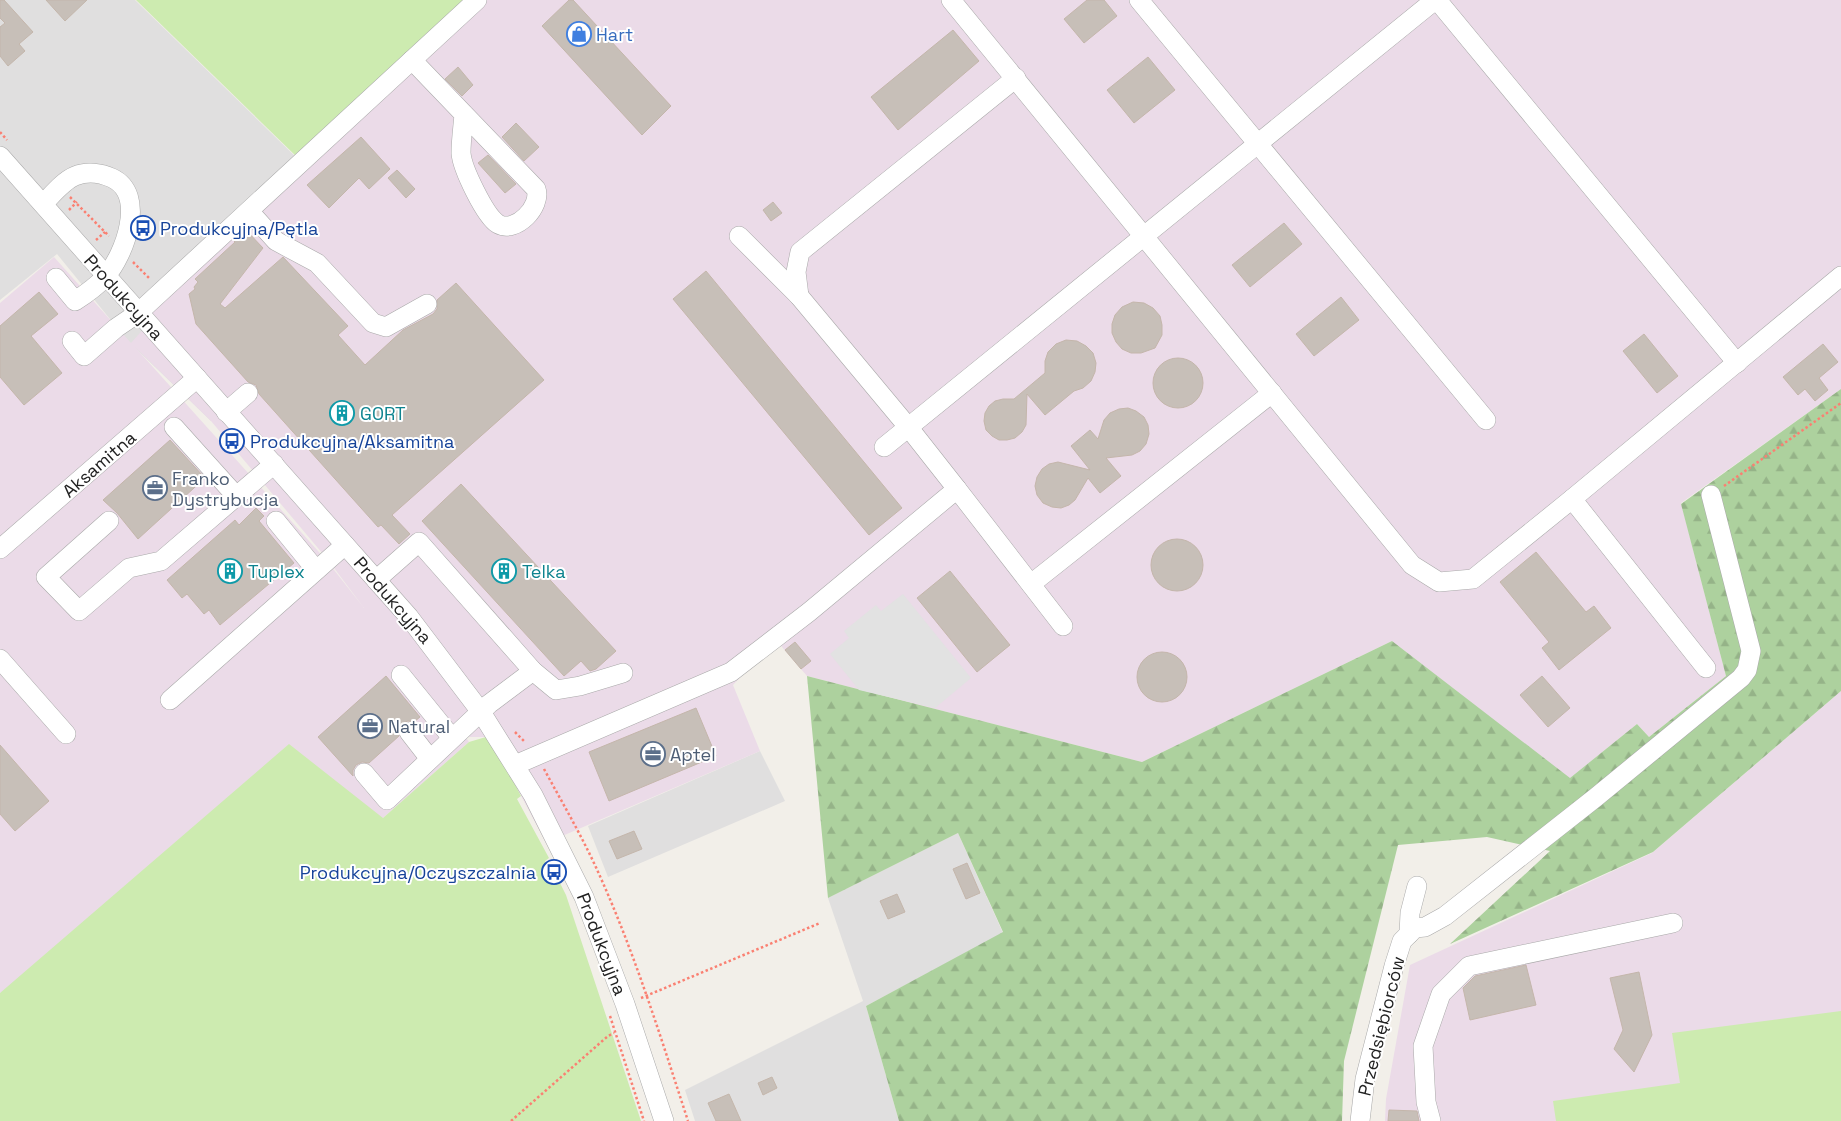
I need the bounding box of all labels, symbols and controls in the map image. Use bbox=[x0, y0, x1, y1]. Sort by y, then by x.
shop icon: Hart bbox=[566, 21, 592, 47]
place label: Hart bbox=[596, 23, 633, 46]
bus stop icon: Produkcyjna/Pętla bbox=[130, 215, 156, 241]
place label: Produkcyjna/Pętla bbox=[160, 217, 318, 240]
street label: Produkcyjna bbox=[79, 249, 169, 345]
building icon: GORT bbox=[329, 400, 355, 426]
place label: GORT bbox=[360, 402, 406, 425]
street label: Aksamitna bbox=[57, 426, 141, 502]
bus stop icon: Produkcyjna/Aksamitna bbox=[219, 428, 245, 454]
place label: Produkcyjna/Aksamitna bbox=[250, 430, 454, 453]
place label: Franko Dystrybucja bbox=[172, 467, 278, 511]
office icon: Franko Dystrybucja bbox=[142, 475, 168, 501]
street label: Produkcyjna bbox=[349, 552, 437, 648]
building icon: Tuplex bbox=[217, 558, 243, 584]
building icon: Telka bbox=[491, 558, 517, 584]
place label: Tuplex bbox=[248, 560, 305, 583]
place label: Telka bbox=[522, 560, 566, 583]
office icon: Natural bbox=[357, 713, 383, 739]
place label: Natural bbox=[388, 715, 450, 738]
office icon: Aptel bbox=[640, 741, 666, 767]
place label: Aptel bbox=[670, 743, 716, 766]
bus stop icon: Produkcyjna/Oczyszczalnia bbox=[541, 859, 567, 885]
place label: Produkcyjna/Oczyszczalnia bbox=[300, 861, 536, 884]
street label: Produkcyjna bbox=[572, 890, 632, 998]
street label: Przedsiębiorców bbox=[1353, 954, 1409, 1098]

